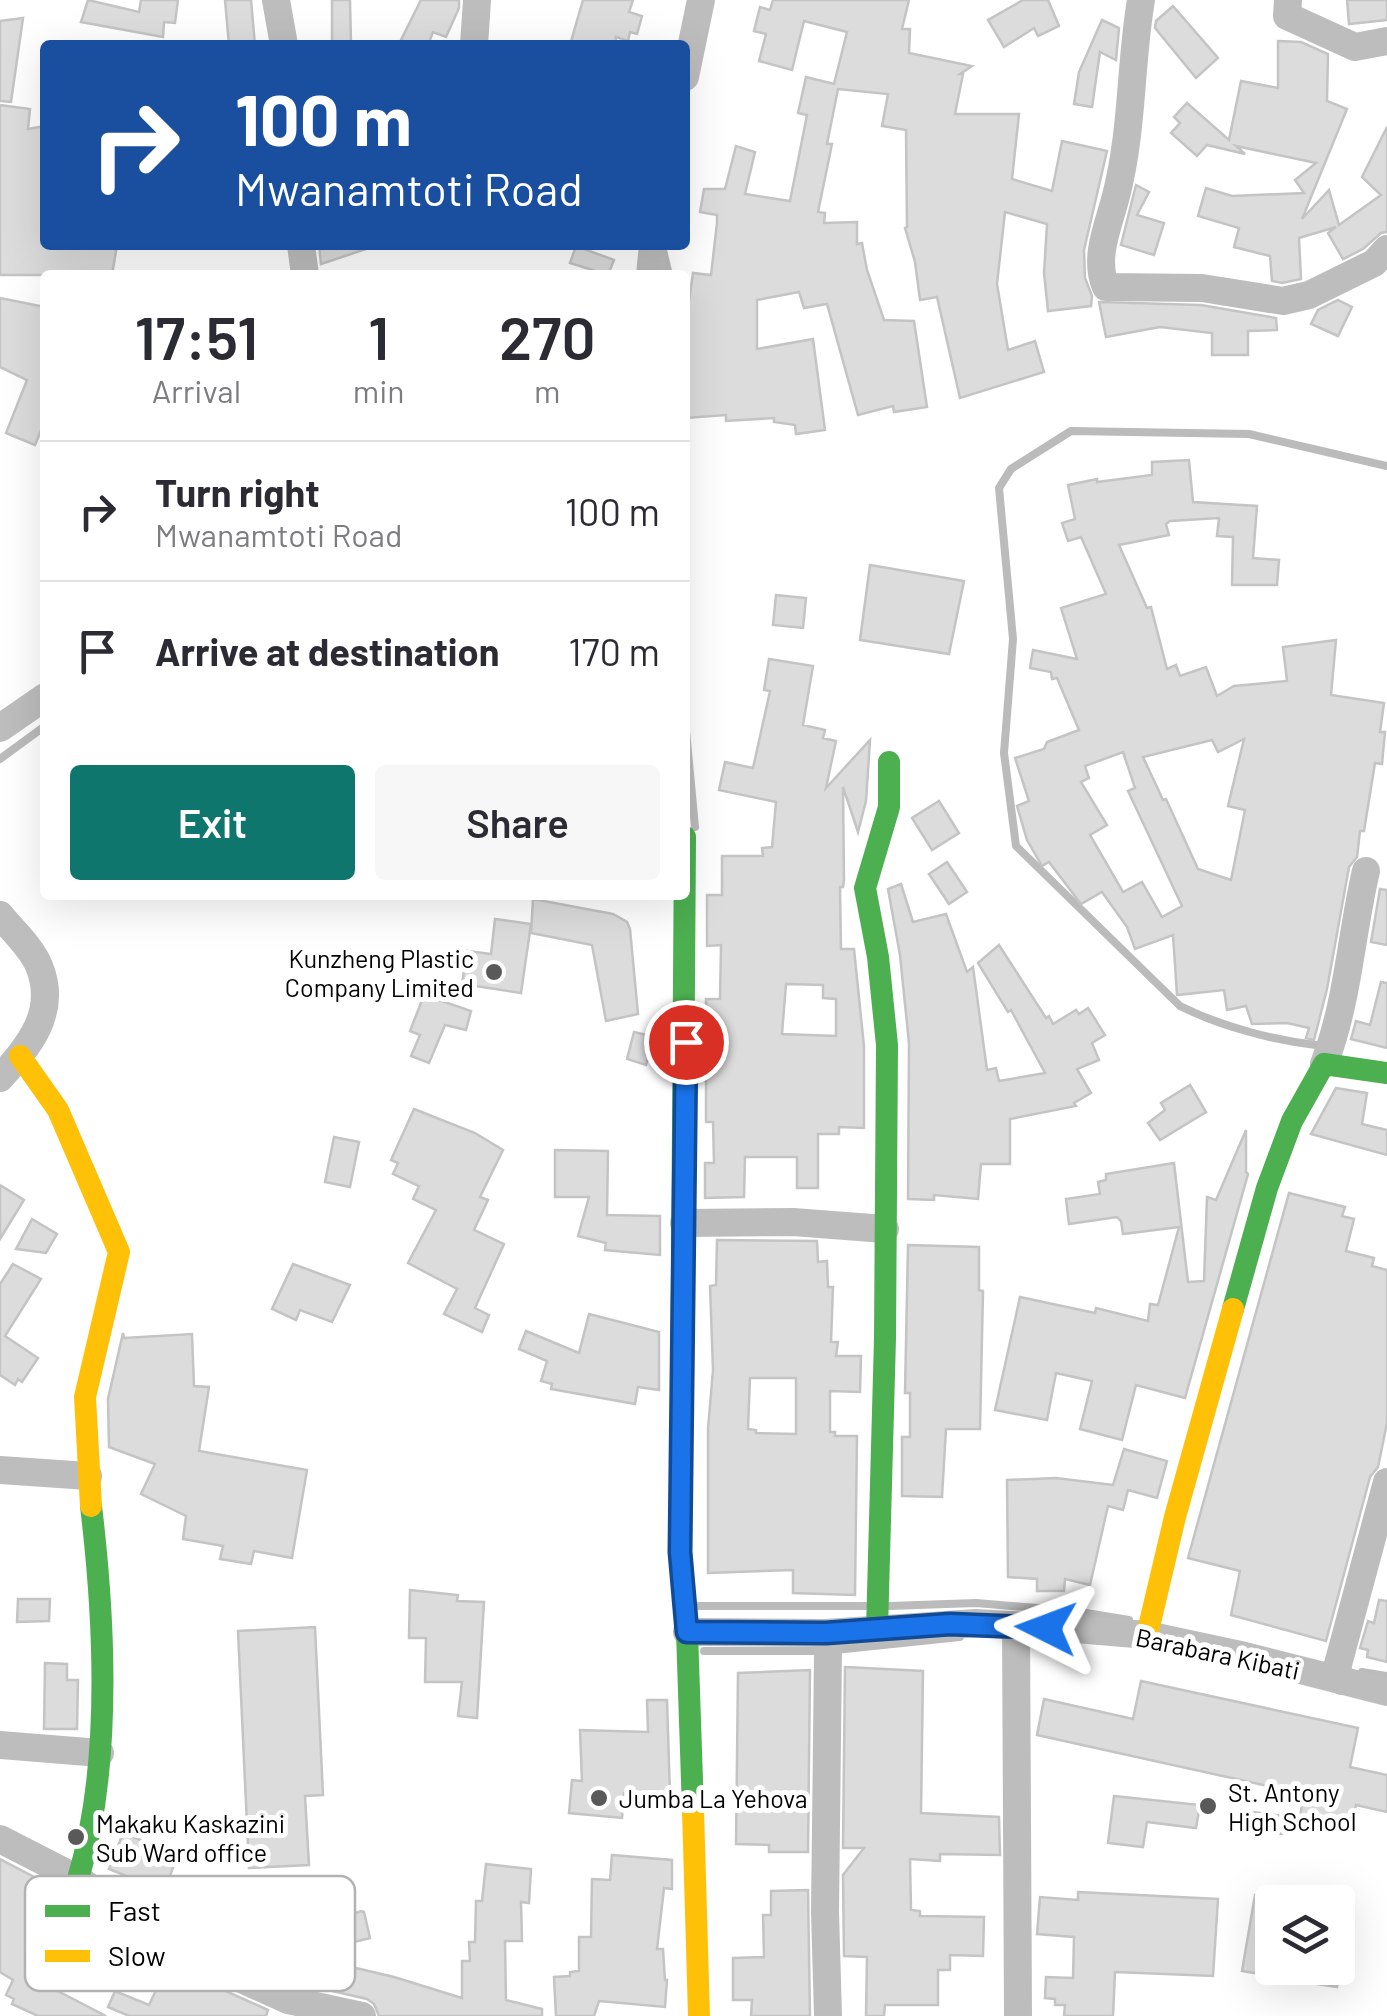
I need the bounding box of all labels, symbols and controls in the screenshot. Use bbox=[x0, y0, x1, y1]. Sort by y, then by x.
text: 100 m bbox=[235, 76, 412, 160]
icon: right bbox=[70, 80, 200, 210]
text: Mwanamtoti Road bbox=[235, 161, 583, 215]
text: 17:51 bbox=[134, 300, 258, 372]
text: 1 bbox=[368, 300, 389, 372]
text: 270 bbox=[499, 300, 595, 372]
text: Arrival bbox=[152, 371, 241, 409]
text: min bbox=[353, 371, 405, 409]
text: m bbox=[534, 371, 561, 409]
text: Turn right bbox=[155, 469, 320, 515]
icon: right bbox=[70, 484, 125, 539]
text: 100 m bbox=[565, 488, 660, 534]
text: Mwanamtoti Road bbox=[155, 515, 402, 553]
icon: arrive bbox=[70, 624, 125, 679]
text: Arrive at destination bbox=[155, 628, 500, 674]
text: 170 m bbox=[568, 628, 660, 674]
button: Exit bbox=[70, 765, 355, 880]
button: Share bbox=[375, 765, 660, 880]
place label: Kunzheng Plastic Company Limited bbox=[285, 943, 474, 1002]
marker: Kunzheng Plastic Company Limited bbox=[483, 961, 505, 983]
pin bbox=[644, 1000, 729, 1085]
icon: arrive bbox=[659, 1015, 714, 1070]
position arrow bbox=[994, 1576, 1098, 1680]
street label: Barabara Kibati bbox=[1133, 1621, 1303, 1685]
place label: St. Antony High School bbox=[1228, 1777, 1356, 1836]
place label: Jumba La Yehova bbox=[619, 1783, 808, 1813]
marker: Jumba La Yehova bbox=[588, 1787, 610, 1809]
marker: St. Antony High School bbox=[1197, 1795, 1219, 1817]
place label: Makaku Kaskazini Sub Ward office bbox=[96, 1808, 285, 1867]
marker: Makaku Kaskazini Sub Ward office bbox=[65, 1826, 87, 1848]
legend bbox=[25, 1876, 355, 1991]
map controls bbox=[1255, 1885, 1355, 1985]
button: layers bbox=[1255, 1885, 1355, 1985]
text: Fast bbox=[108, 1893, 161, 1927]
text: Slow bbox=[108, 1938, 166, 1972]

